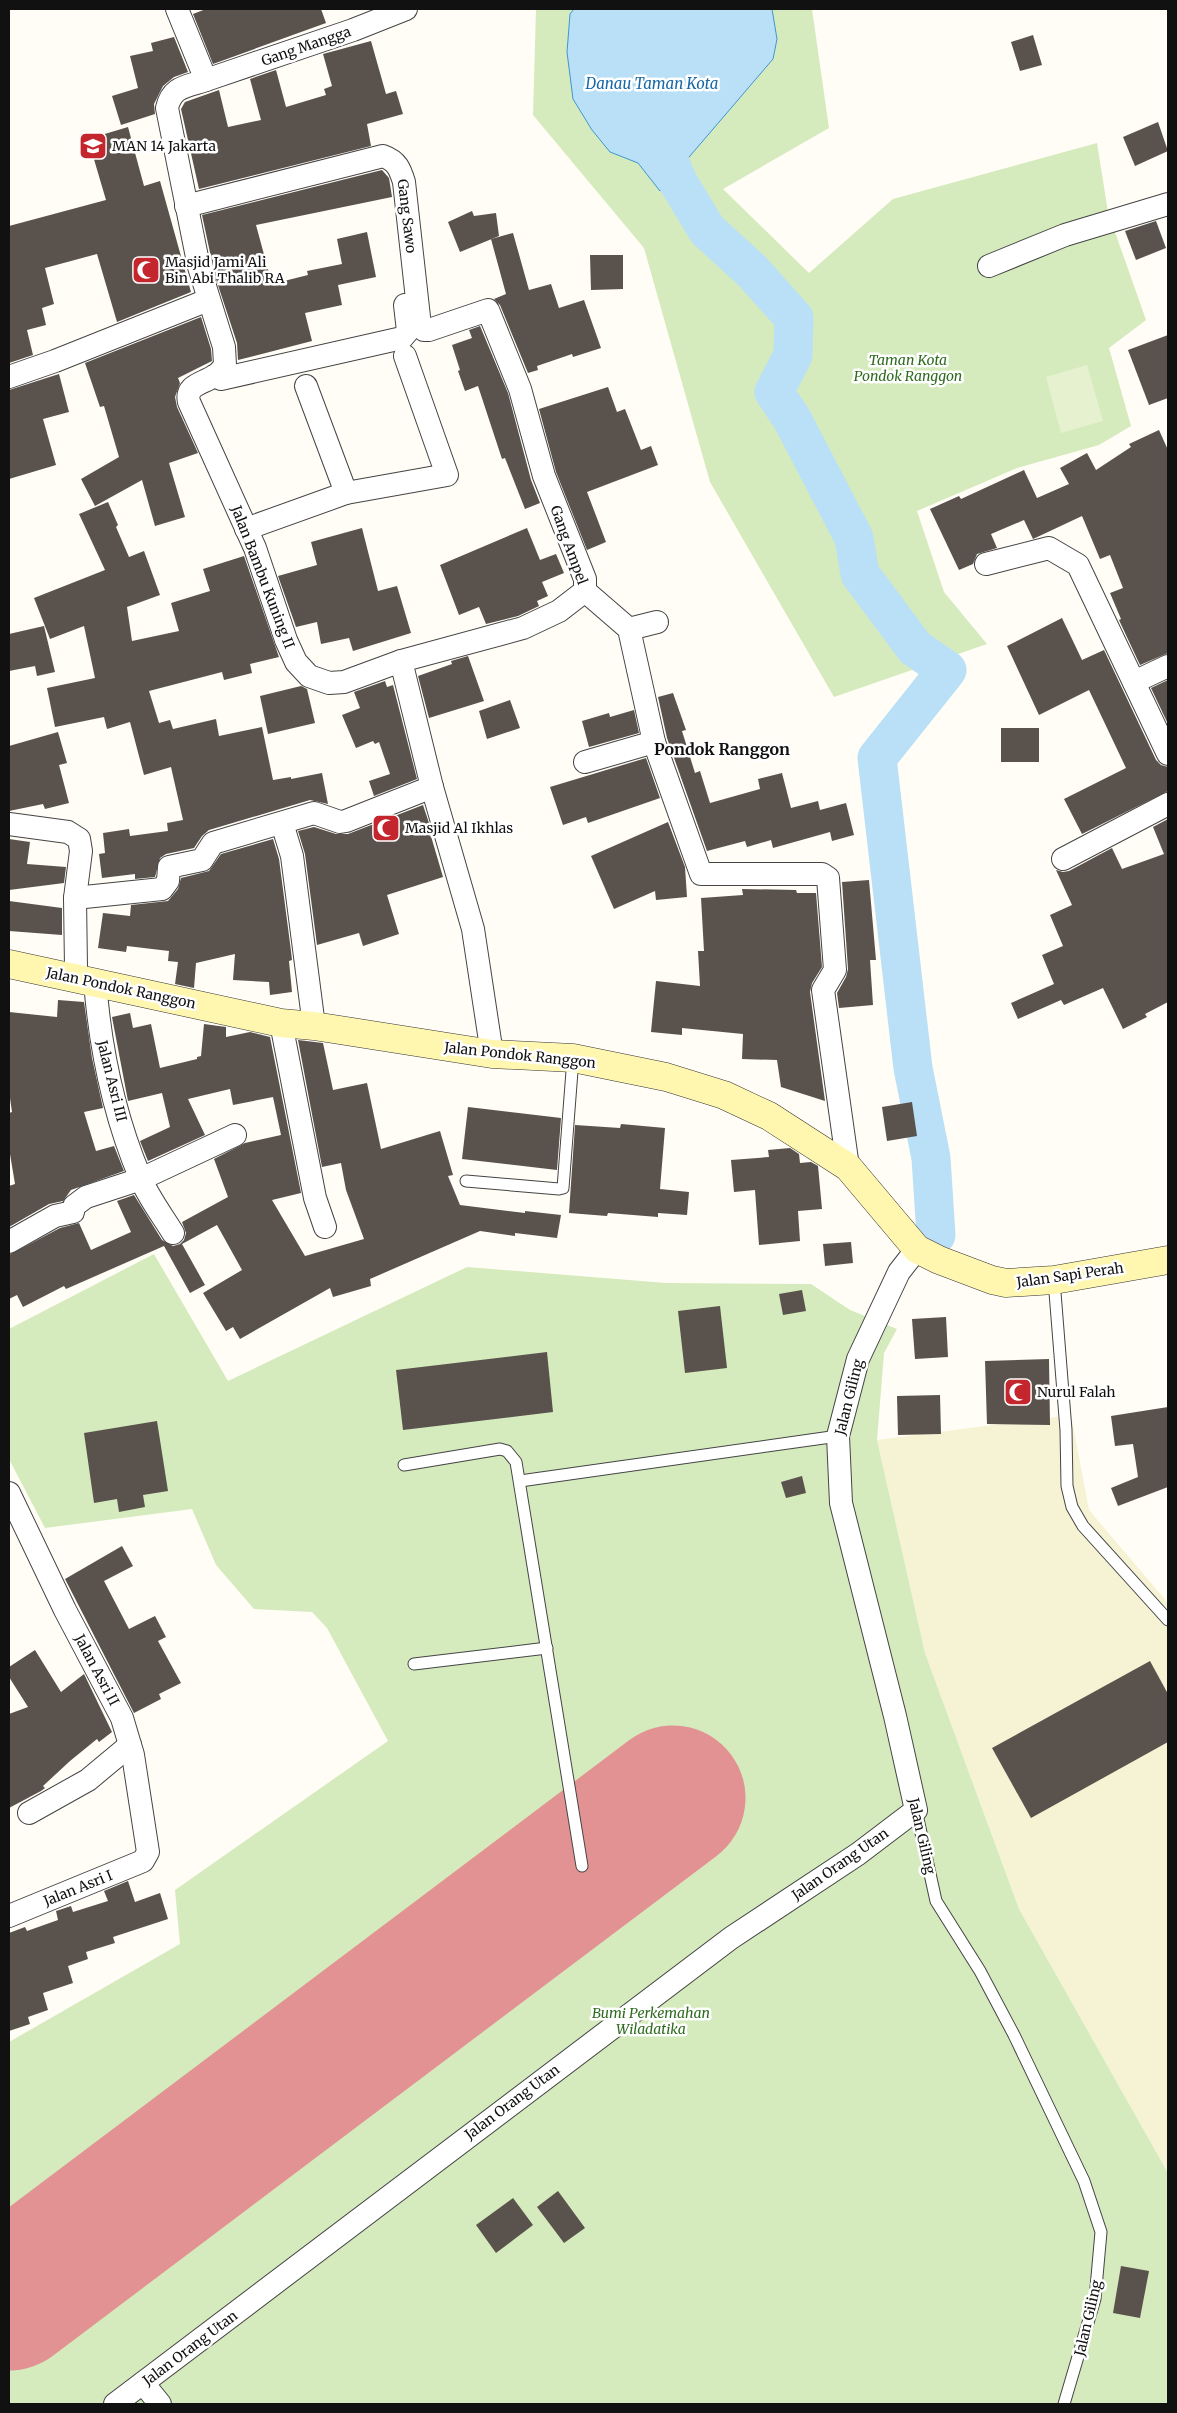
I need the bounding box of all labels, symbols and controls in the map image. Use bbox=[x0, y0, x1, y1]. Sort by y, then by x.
street label: Gang Mangga bbox=[259, 22, 354, 70]
water label: Danau Taman Kota bbox=[585, 74, 718, 93]
school or university icon: MAN 14 Jakarta bbox=[78, 131, 108, 161]
place label: MAN 14 Jakarta bbox=[112, 137, 216, 155]
street label: Gang Sawo bbox=[394, 178, 420, 254]
place label: Masjid Jami Ali Bin Abi Thalib RA bbox=[165, 253, 285, 287]
mosque icon: Masjid Jami Ali Bin Abi Thalib RA bbox=[131, 255, 161, 285]
park label: Taman Kota Pondok Ranggon bbox=[854, 351, 962, 385]
street label: Jalan Bambu Kuning II bbox=[227, 502, 299, 651]
street label: Gang Ampel bbox=[546, 503, 592, 588]
district label: Pondok Ranggon bbox=[654, 739, 790, 759]
mosque icon: Masjid Al Ikhlas bbox=[371, 813, 401, 843]
place label: Masjid Al Ikhlas bbox=[405, 819, 513, 837]
street label: Jalan Pondok Ranggon bbox=[44, 963, 197, 1013]
street label: Jalan Asri III bbox=[93, 1037, 131, 1124]
street label: Jalan Pondok Ranggon bbox=[442, 1038, 597, 1072]
street label: Jalan Sapi Perah bbox=[1014, 1259, 1125, 1292]
street label: Jalan Giling bbox=[831, 1357, 867, 1438]
mosque icon: Nurul Falah bbox=[1003, 1377, 1033, 1407]
place label: Nurul Falah bbox=[1037, 1383, 1116, 1401]
street label: Jalan Asri II bbox=[70, 1630, 123, 1709]
street label: Jalan Giling bbox=[904, 1795, 940, 1876]
street label: Jalan Orang Utan bbox=[787, 1824, 892, 1905]
street label: Jalan Asri I bbox=[40, 1866, 115, 1910]
park label: Bumi Perkemahan Wiladatika bbox=[592, 2004, 710, 2038]
street label: Jalan Orang Utan bbox=[460, 2060, 563, 2144]
street label: Jalan Giling bbox=[1070, 2278, 1106, 2359]
street label: Jalan Orang Utan bbox=[138, 2306, 241, 2390]

